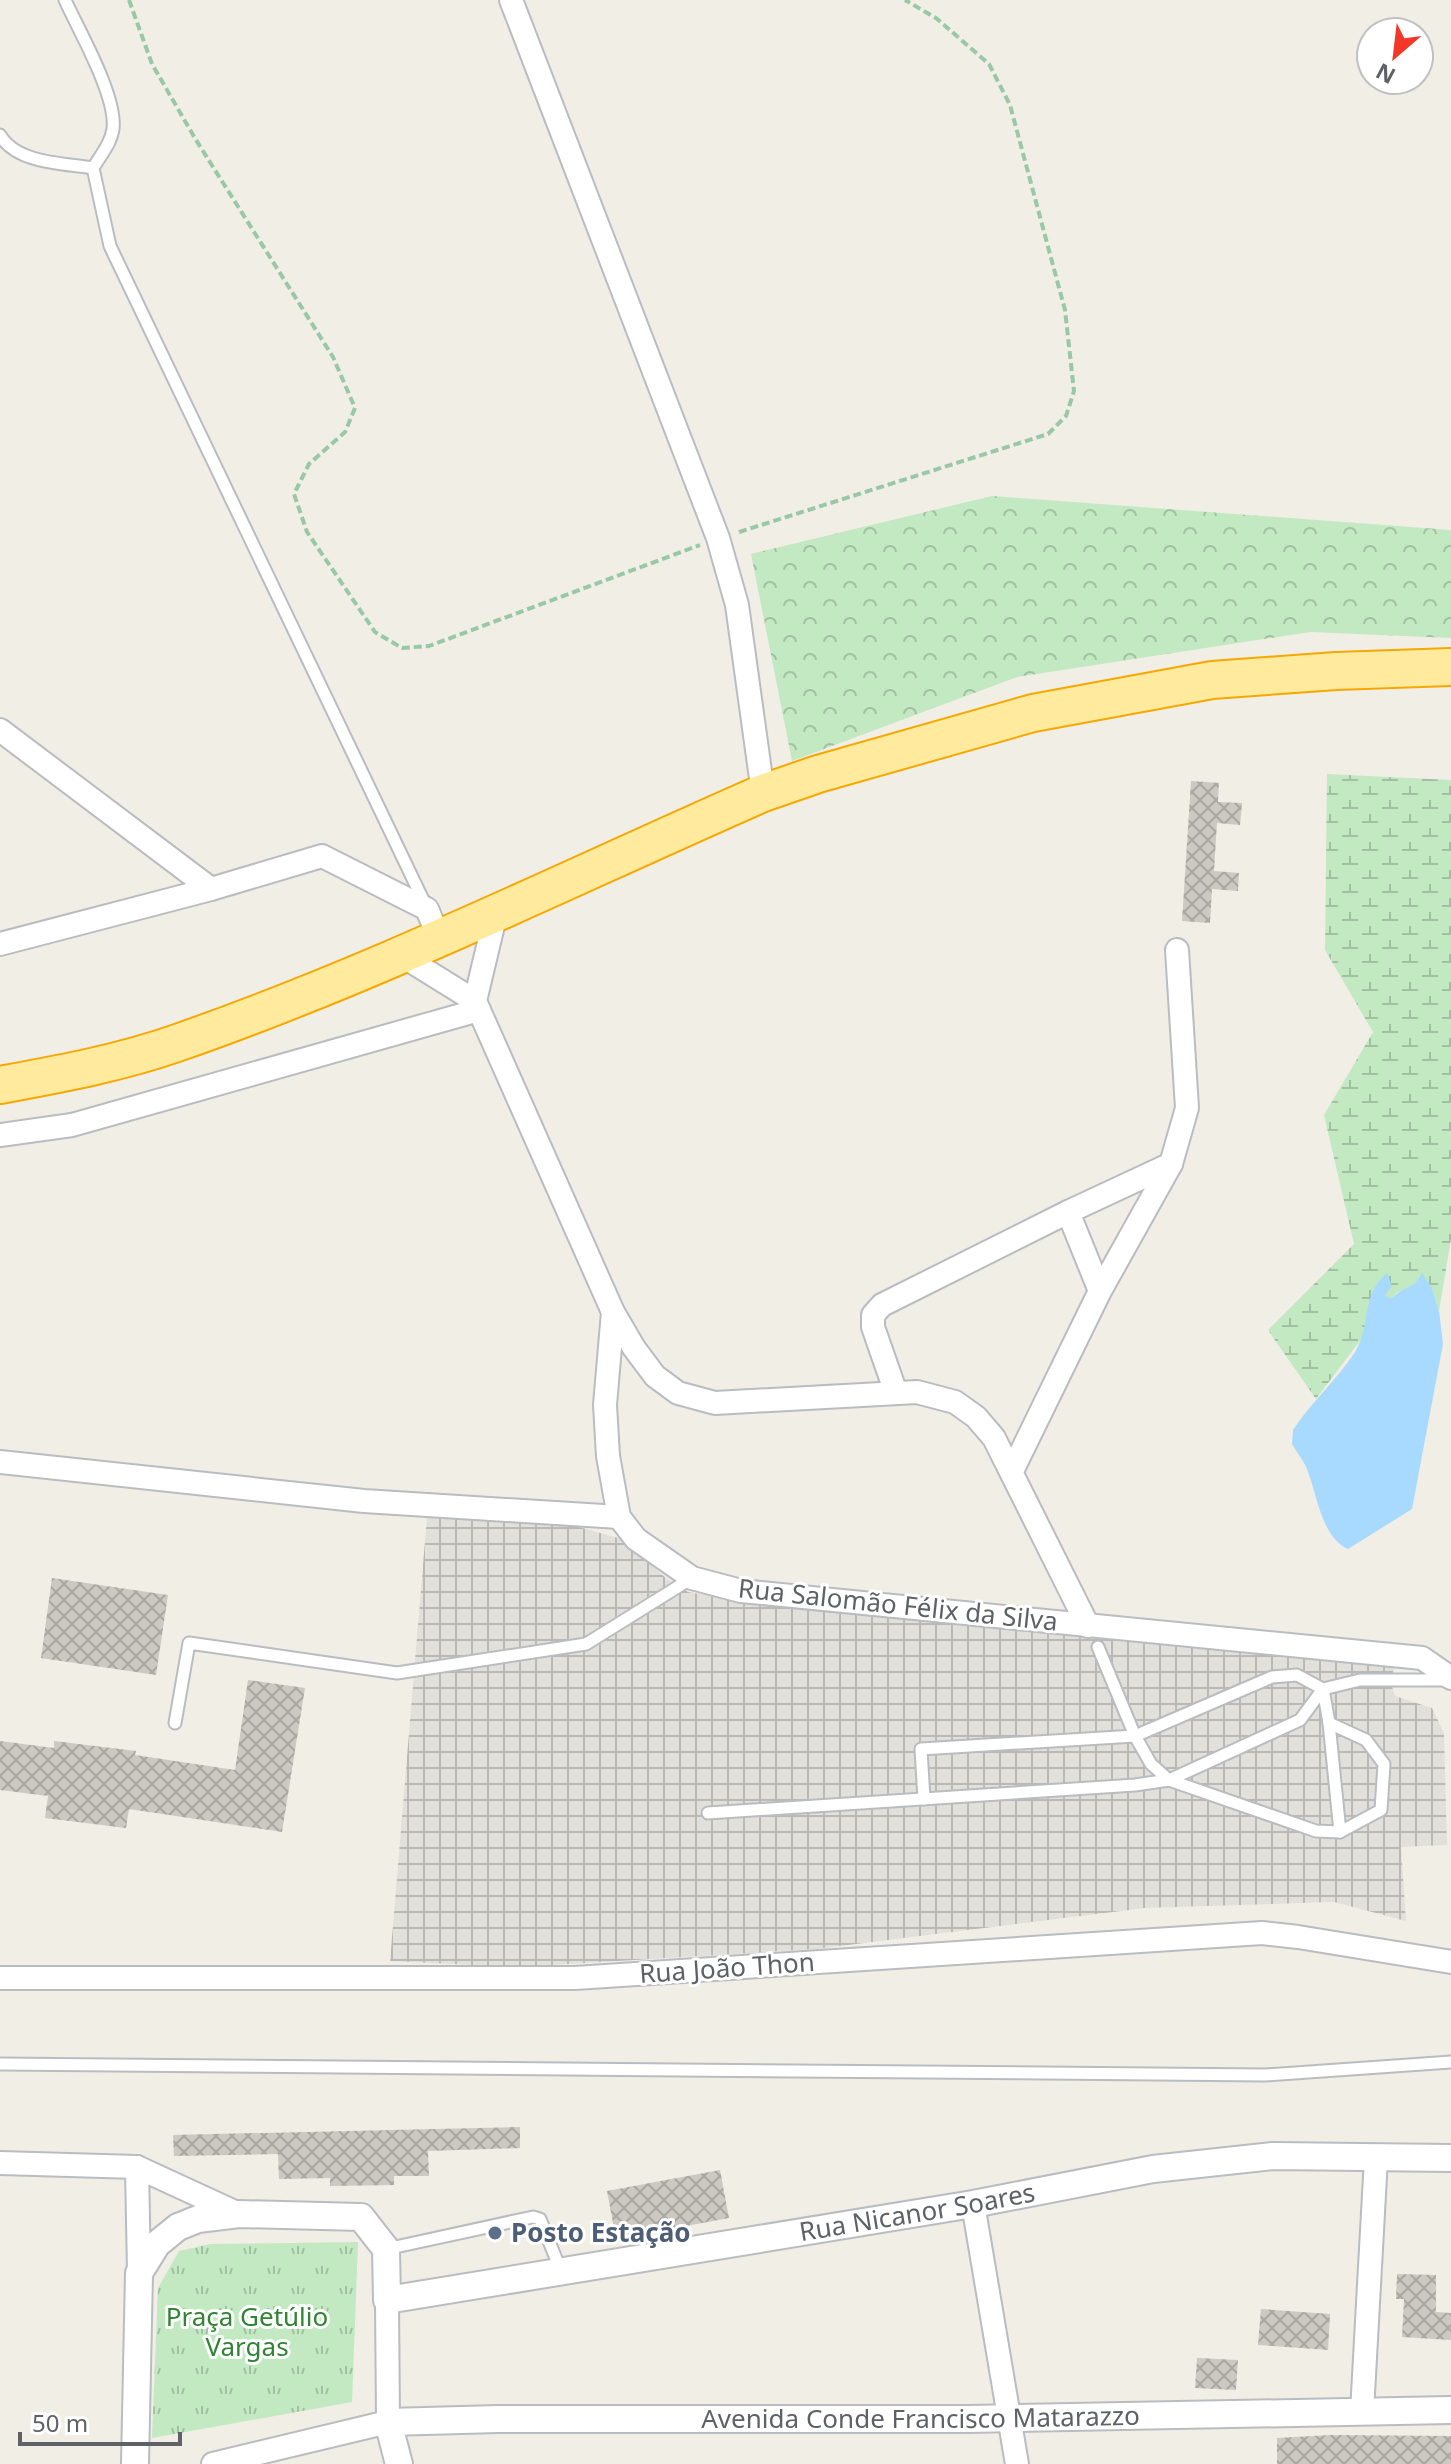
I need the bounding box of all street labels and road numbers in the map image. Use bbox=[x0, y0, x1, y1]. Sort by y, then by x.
street label: Rua Salomão Félix da Silva bbox=[737, 1569, 1060, 1639]
street label: Rua João Thon bbox=[638, 1943, 816, 1991]
street label: Rua Nicanor Soares bbox=[796, 2173, 1038, 2249]
street label: Avenida Conde Francisco Matarazzo bbox=[701, 2397, 1140, 2436]

